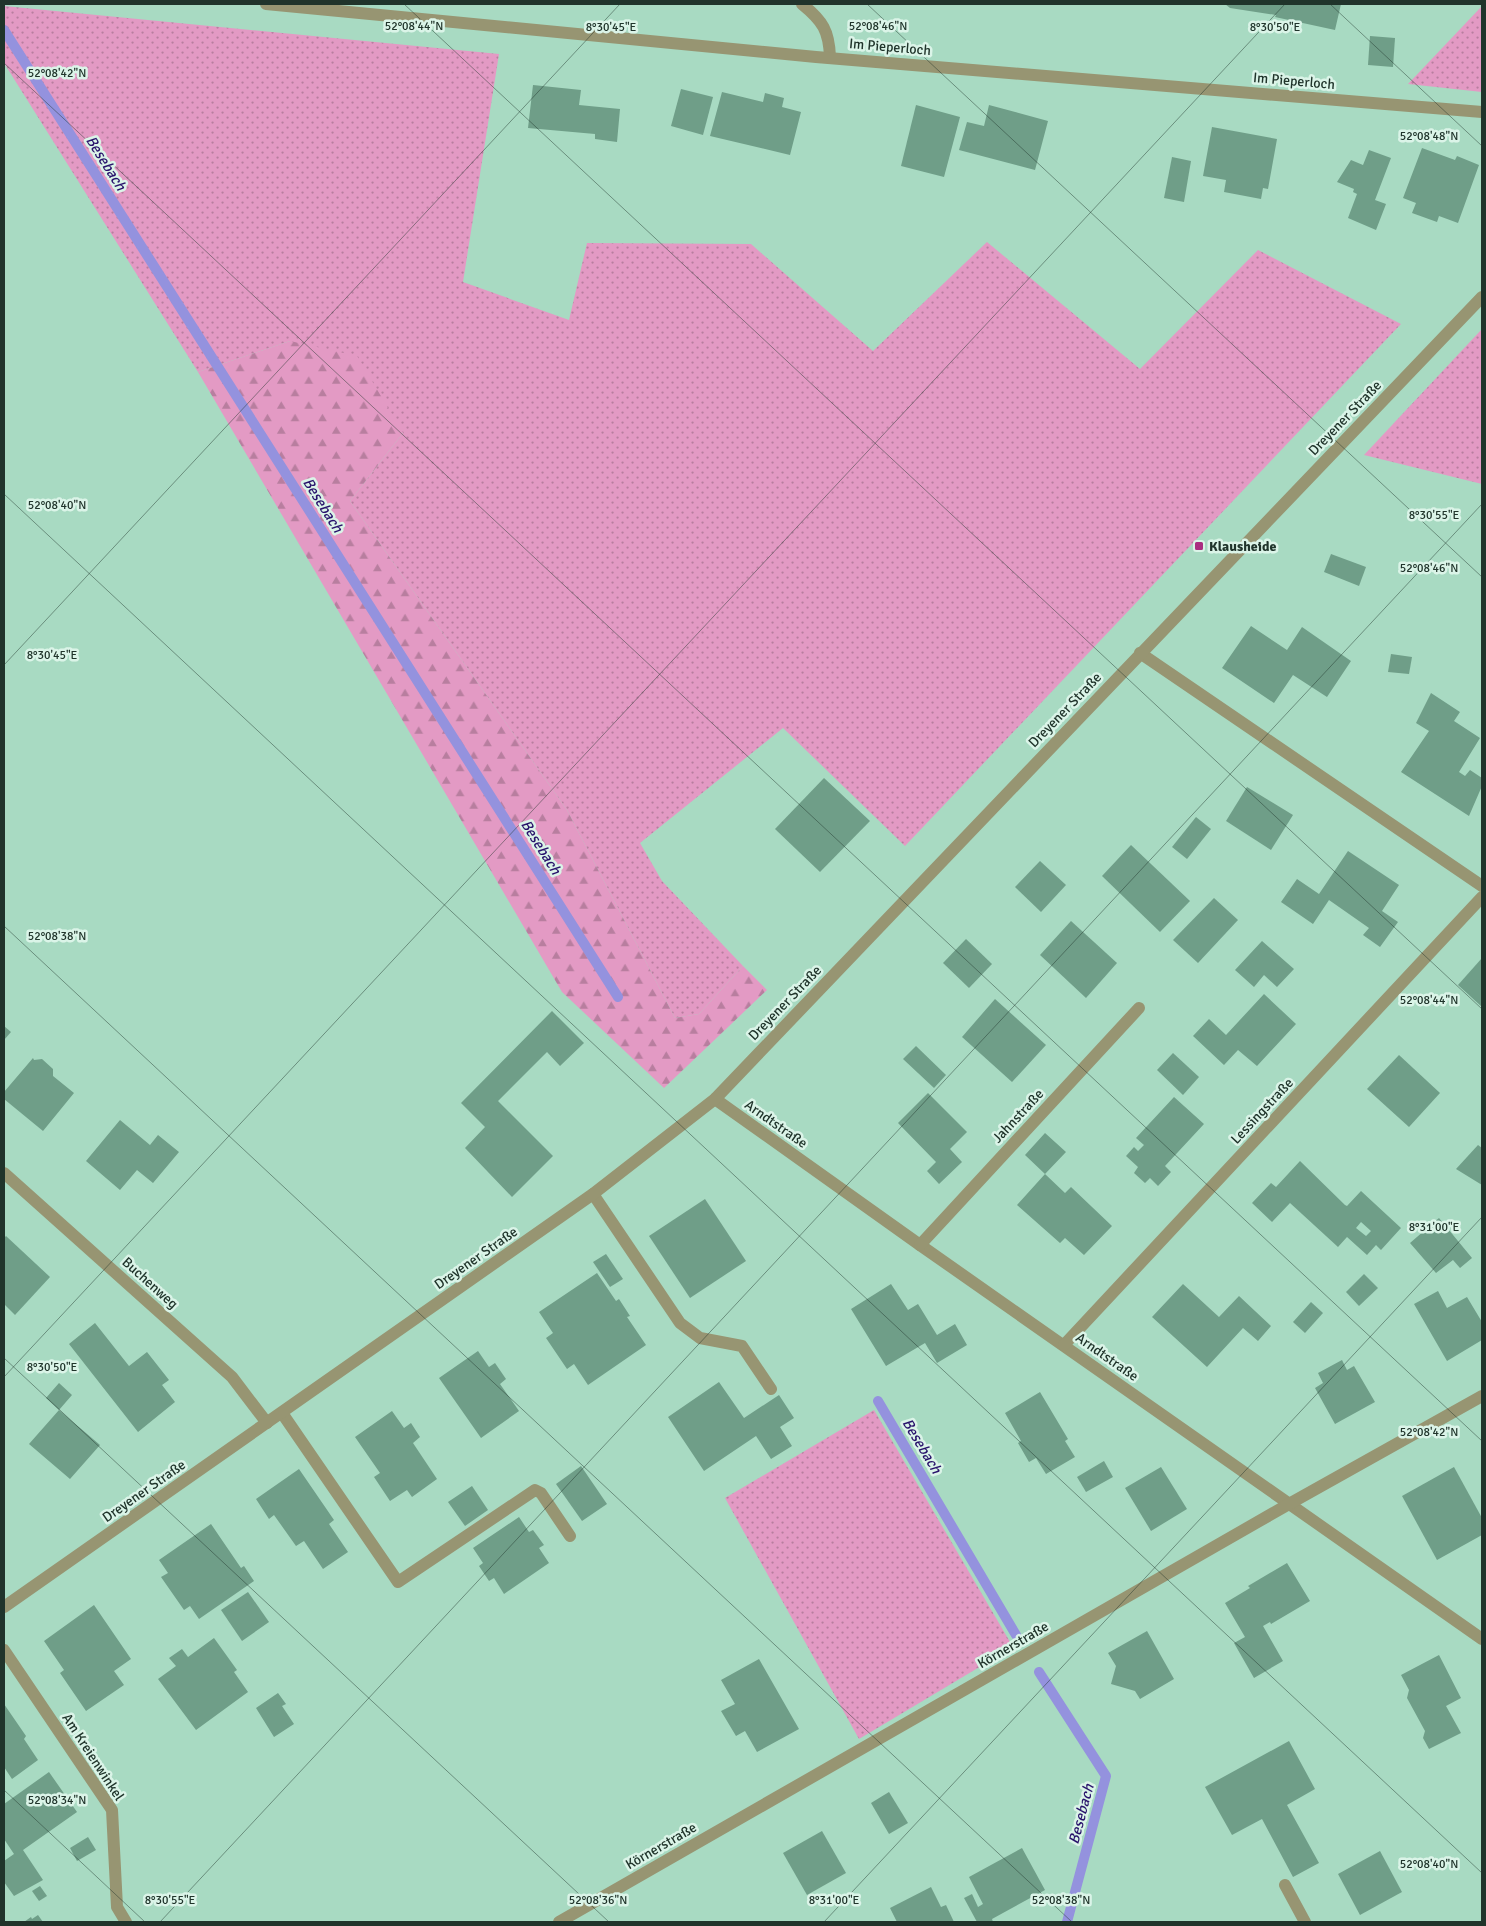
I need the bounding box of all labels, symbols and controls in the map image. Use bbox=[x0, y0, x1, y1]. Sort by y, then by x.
text: 52°08'44"N bbox=[385, 19, 443, 34]
text: 52°08'46"N bbox=[849, 19, 907, 34]
text: 8°30'45"E bbox=[586, 20, 637, 35]
text: 8°30'50"E bbox=[1250, 20, 1301, 35]
street label: Im Pieperloch bbox=[848, 35, 932, 59]
text: 52°08'42"N bbox=[28, 66, 86, 81]
street label: Im Pieperloch bbox=[1252, 69, 1336, 93]
text: 52°08'48"N bbox=[1400, 129, 1458, 144]
water label: Besebach bbox=[82, 132, 130, 194]
street label: Dreyener Straße bbox=[1305, 377, 1385, 459]
water label: Besebach bbox=[299, 474, 347, 536]
text: 52°08'40"N bbox=[28, 498, 86, 513]
text: 8°30'55"E bbox=[1409, 508, 1460, 523]
place label: Klausheide bbox=[1209, 538, 1276, 555]
marker: Klausheide bbox=[1193, 540, 1205, 552]
text: 52°08'46"N bbox=[1400, 561, 1458, 576]
text: 8°30'45"E bbox=[27, 648, 78, 663]
street label: Dreyener Straße bbox=[1025, 669, 1105, 751]
water label: Besebach bbox=[517, 816, 565, 878]
text: 52°08'38"N bbox=[28, 929, 86, 944]
street label: Dreyener Straße bbox=[745, 962, 825, 1044]
text: 52°08'44"N bbox=[1400, 993, 1458, 1008]
street label: Lessingstraße bbox=[1227, 1074, 1297, 1148]
street label: Jahnstraße bbox=[989, 1086, 1047, 1146]
street label: Arndtstraße bbox=[741, 1096, 811, 1152]
text: 8°31'00"E bbox=[1409, 1220, 1460, 1235]
street label: Dreyener Straße bbox=[431, 1223, 521, 1293]
street label: Buchenweg bbox=[119, 1254, 181, 1312]
street label: Arndtstraße bbox=[1072, 1329, 1142, 1385]
text: 8°30'50"E bbox=[27, 1360, 78, 1375]
water label: Besebach bbox=[898, 1415, 946, 1478]
text: 52°08'42"N bbox=[1400, 1425, 1458, 1440]
street label: Dreyener Straße bbox=[99, 1456, 189, 1526]
street label: Körnerstraße bbox=[974, 1618, 1052, 1672]
street label: Am Kreienwinkel bbox=[58, 1710, 128, 1804]
water label: Besebach bbox=[1064, 1781, 1098, 1846]
text: 52°08'34"N bbox=[28, 1793, 86, 1808]
street label: Körnerstraße bbox=[622, 1819, 700, 1873]
text: 52°08'40"N bbox=[1400, 1857, 1458, 1872]
text: 8°30'55"E bbox=[145, 1893, 196, 1908]
text: 52°08'36"N bbox=[569, 1893, 627, 1908]
text: 8°31'00"E bbox=[809, 1893, 860, 1908]
text: 52°08'38"N bbox=[1032, 1893, 1090, 1908]

